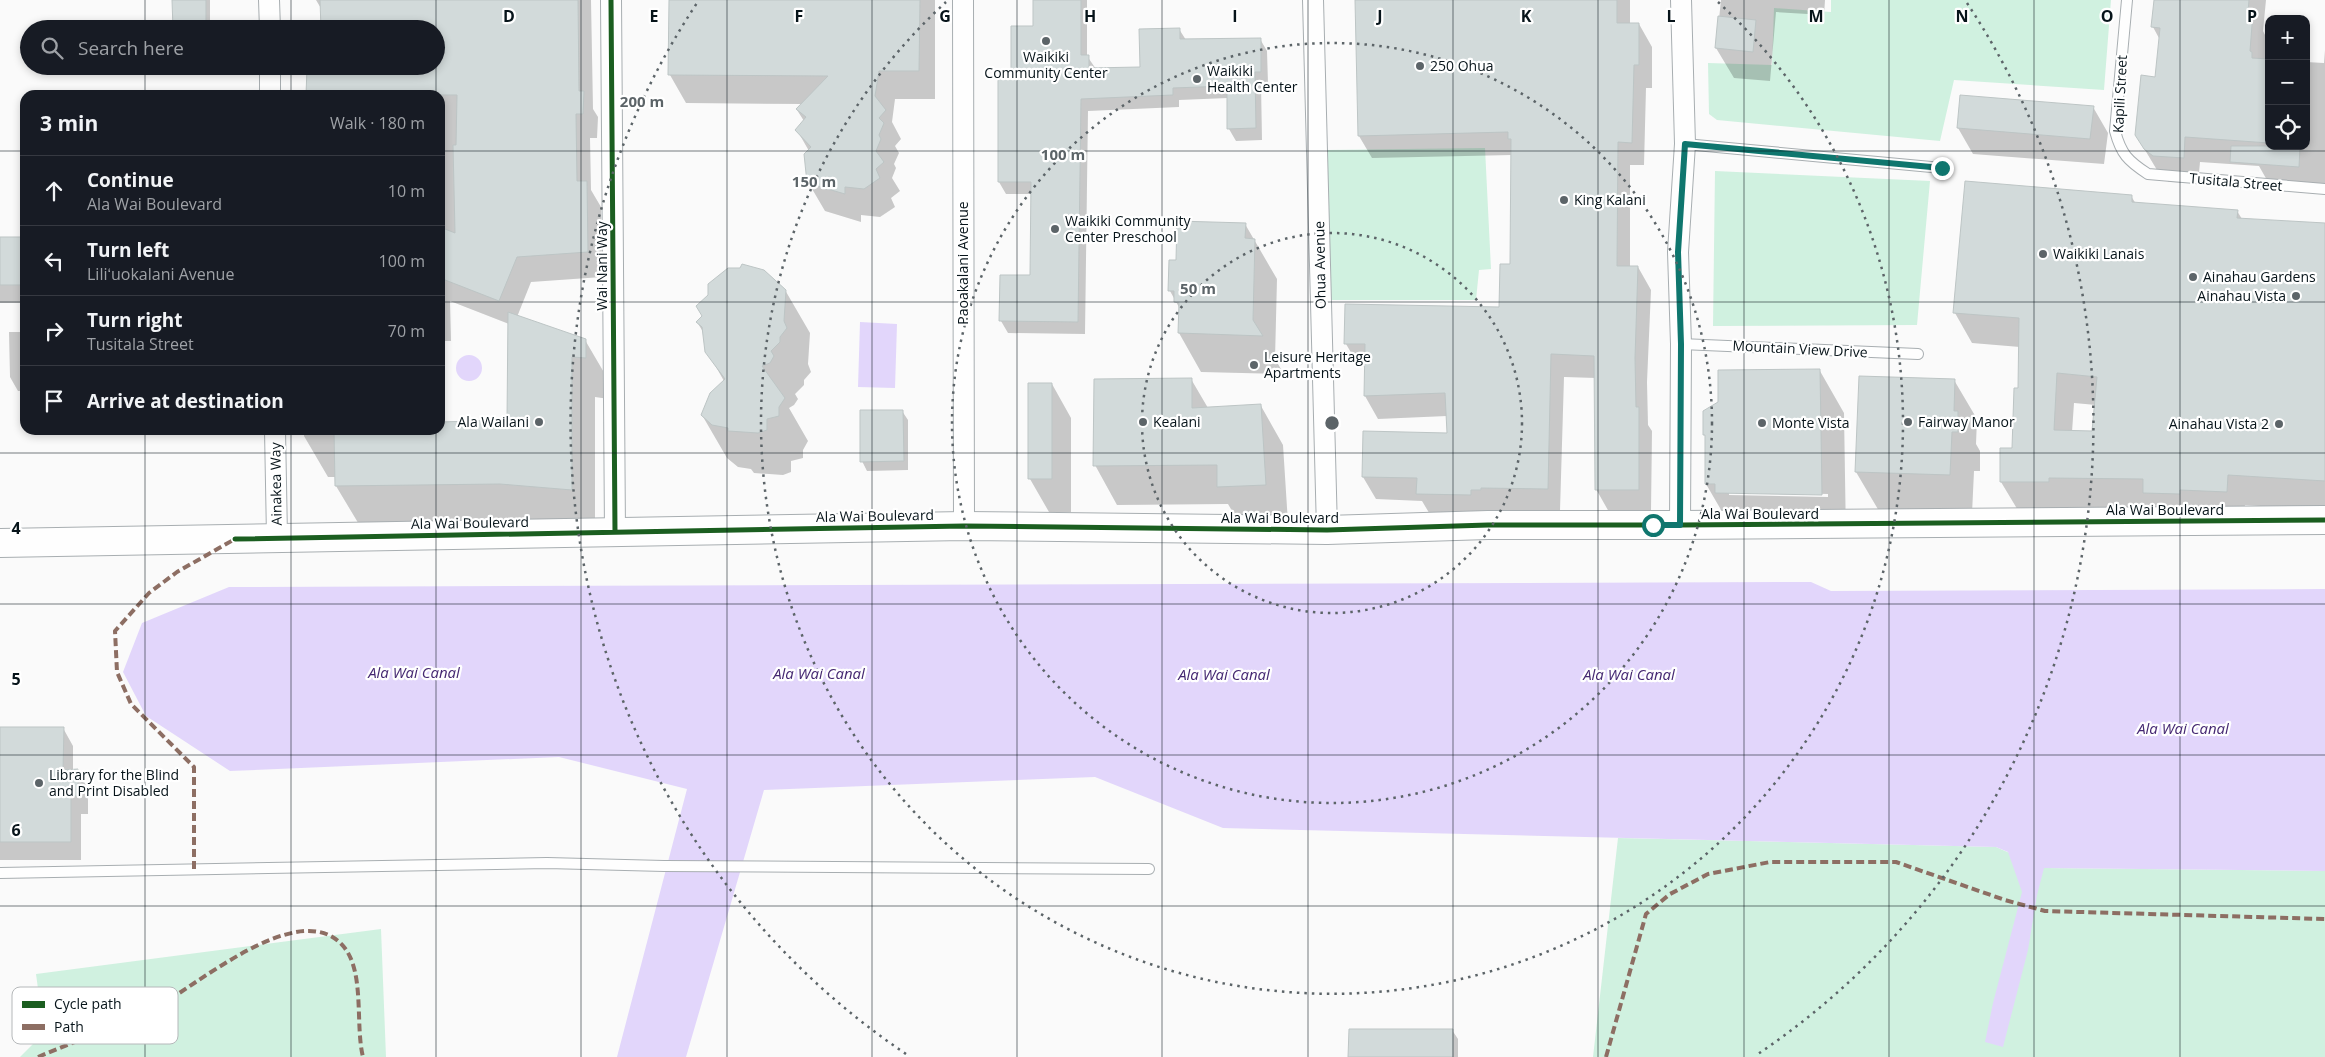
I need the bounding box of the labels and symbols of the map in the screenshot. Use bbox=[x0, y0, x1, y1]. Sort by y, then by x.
text: D bbox=[503, 5, 515, 27]
text: E bbox=[650, 5, 659, 27]
text: F bbox=[795, 5, 803, 27]
text: G bbox=[939, 5, 951, 27]
text: H bbox=[1084, 5, 1096, 27]
text: I bbox=[1232, 5, 1238, 27]
text: J bbox=[1375, 5, 1383, 27]
text: K bbox=[1521, 5, 1532, 27]
text: L bbox=[1666, 5, 1676, 27]
text: M bbox=[1808, 5, 1824, 27]
text: N bbox=[1955, 5, 1969, 27]
text: O bbox=[2101, 5, 2113, 27]
text: P bbox=[2247, 5, 2257, 27]
marker: Waikiki Community Center bbox=[1040, 35, 1052, 47]
place label: Waikiki Community Center bbox=[984, 47, 1108, 82]
street label: Kapili Street bbox=[2108, 54, 2131, 134]
place label: 250 Ohua bbox=[1430, 56, 1494, 75]
marker: 250 Ohua bbox=[1414, 60, 1426, 72]
place label: Waikiki Health Center bbox=[1207, 61, 1298, 96]
marker: Waikiki Health Center bbox=[1191, 73, 1203, 85]
text: 200 m bbox=[620, 91, 664, 111]
text: 100 m bbox=[1041, 144, 1085, 164]
route end bbox=[1931, 157, 1954, 180]
street label: Tusitala Street bbox=[2189, 168, 2283, 195]
text: 150 m bbox=[792, 171, 836, 191]
place label: King Kalani bbox=[1574, 190, 1646, 209]
marker: King Kalani bbox=[1558, 194, 1570, 206]
street label: Paoakalani Avenue bbox=[953, 201, 972, 325]
place label: Waikiki Community Center Preschool bbox=[1065, 211, 1192, 246]
street label: Wai Nani Way bbox=[592, 220, 611, 311]
street label: Ohua Avenue bbox=[1309, 221, 1330, 309]
marker: Waikiki Community Center Preschool bbox=[1049, 223, 1061, 235]
place label: Waikiki Lanais bbox=[2053, 244, 2145, 263]
marker: Waikiki Lanais bbox=[2037, 248, 2049, 260]
place label: Ainahau Gardens bbox=[2203, 267, 2316, 286]
marker: Ainahau Gardens bbox=[2187, 271, 2199, 283]
text: 50 m bbox=[1180, 278, 1216, 298]
place label: Ainahau Vista bbox=[2197, 286, 2286, 305]
marker: Ainahau Vista bbox=[2290, 290, 2302, 302]
street label: Mountain View Drive bbox=[1732, 335, 1868, 362]
place label: Leisure Heritage Apartments bbox=[1264, 347, 1371, 382]
marker: Leisure Heritage Apartments bbox=[1248, 359, 1260, 371]
place label: Ala Wailani bbox=[458, 412, 529, 431]
place label: Kealani bbox=[1153, 412, 1201, 431]
place label: Fairway Manor bbox=[1918, 412, 2015, 431]
place label: Monte Vista bbox=[1772, 413, 1849, 432]
centre of rings bbox=[1323, 414, 1341, 432]
place label: Ainahau Vista 2 bbox=[2169, 414, 2269, 433]
marker: Ala Wailani bbox=[533, 416, 545, 428]
marker: Kealani bbox=[1137, 416, 1149, 428]
marker: Fairway Manor bbox=[1902, 416, 1914, 428]
marker: Monte Vista bbox=[1756, 417, 1768, 429]
marker: Ainahau Vista 2 bbox=[2273, 418, 2285, 430]
street label: Ainakea Way bbox=[265, 441, 286, 526]
street label: Ala Wai Boulevard bbox=[2106, 500, 2224, 519]
street label: Ala Wai Boulevard bbox=[1701, 504, 1819, 523]
street label: Ala Wai Boulevard bbox=[816, 505, 934, 526]
street label: Ala Wai Boulevard bbox=[1221, 508, 1339, 527]
street label: Ala Wai Boulevard bbox=[411, 512, 529, 533]
route start bbox=[1642, 514, 1665, 537]
text: 4 bbox=[11, 517, 21, 539]
water label: Ala Wai Canal bbox=[367, 662, 461, 682]
water label: Ala Wai Canal bbox=[772, 663, 866, 683]
water label: Ala Wai Canal bbox=[1177, 664, 1271, 684]
water label: Ala Wai Canal bbox=[1582, 664, 1676, 684]
text: 5 bbox=[11, 668, 21, 690]
water label: Ala Wai Canal bbox=[2136, 718, 2230, 738]
place label: Library for the Blind and Print Disabled bbox=[49, 765, 179, 800]
marker: Library for the Blind and Print Disabled bbox=[33, 777, 45, 789]
text: 6 bbox=[11, 819, 21, 841]
legend bbox=[12, 987, 178, 1044]
text: Cycle path bbox=[54, 994, 122, 1013]
text: Path bbox=[54, 1017, 84, 1036]

